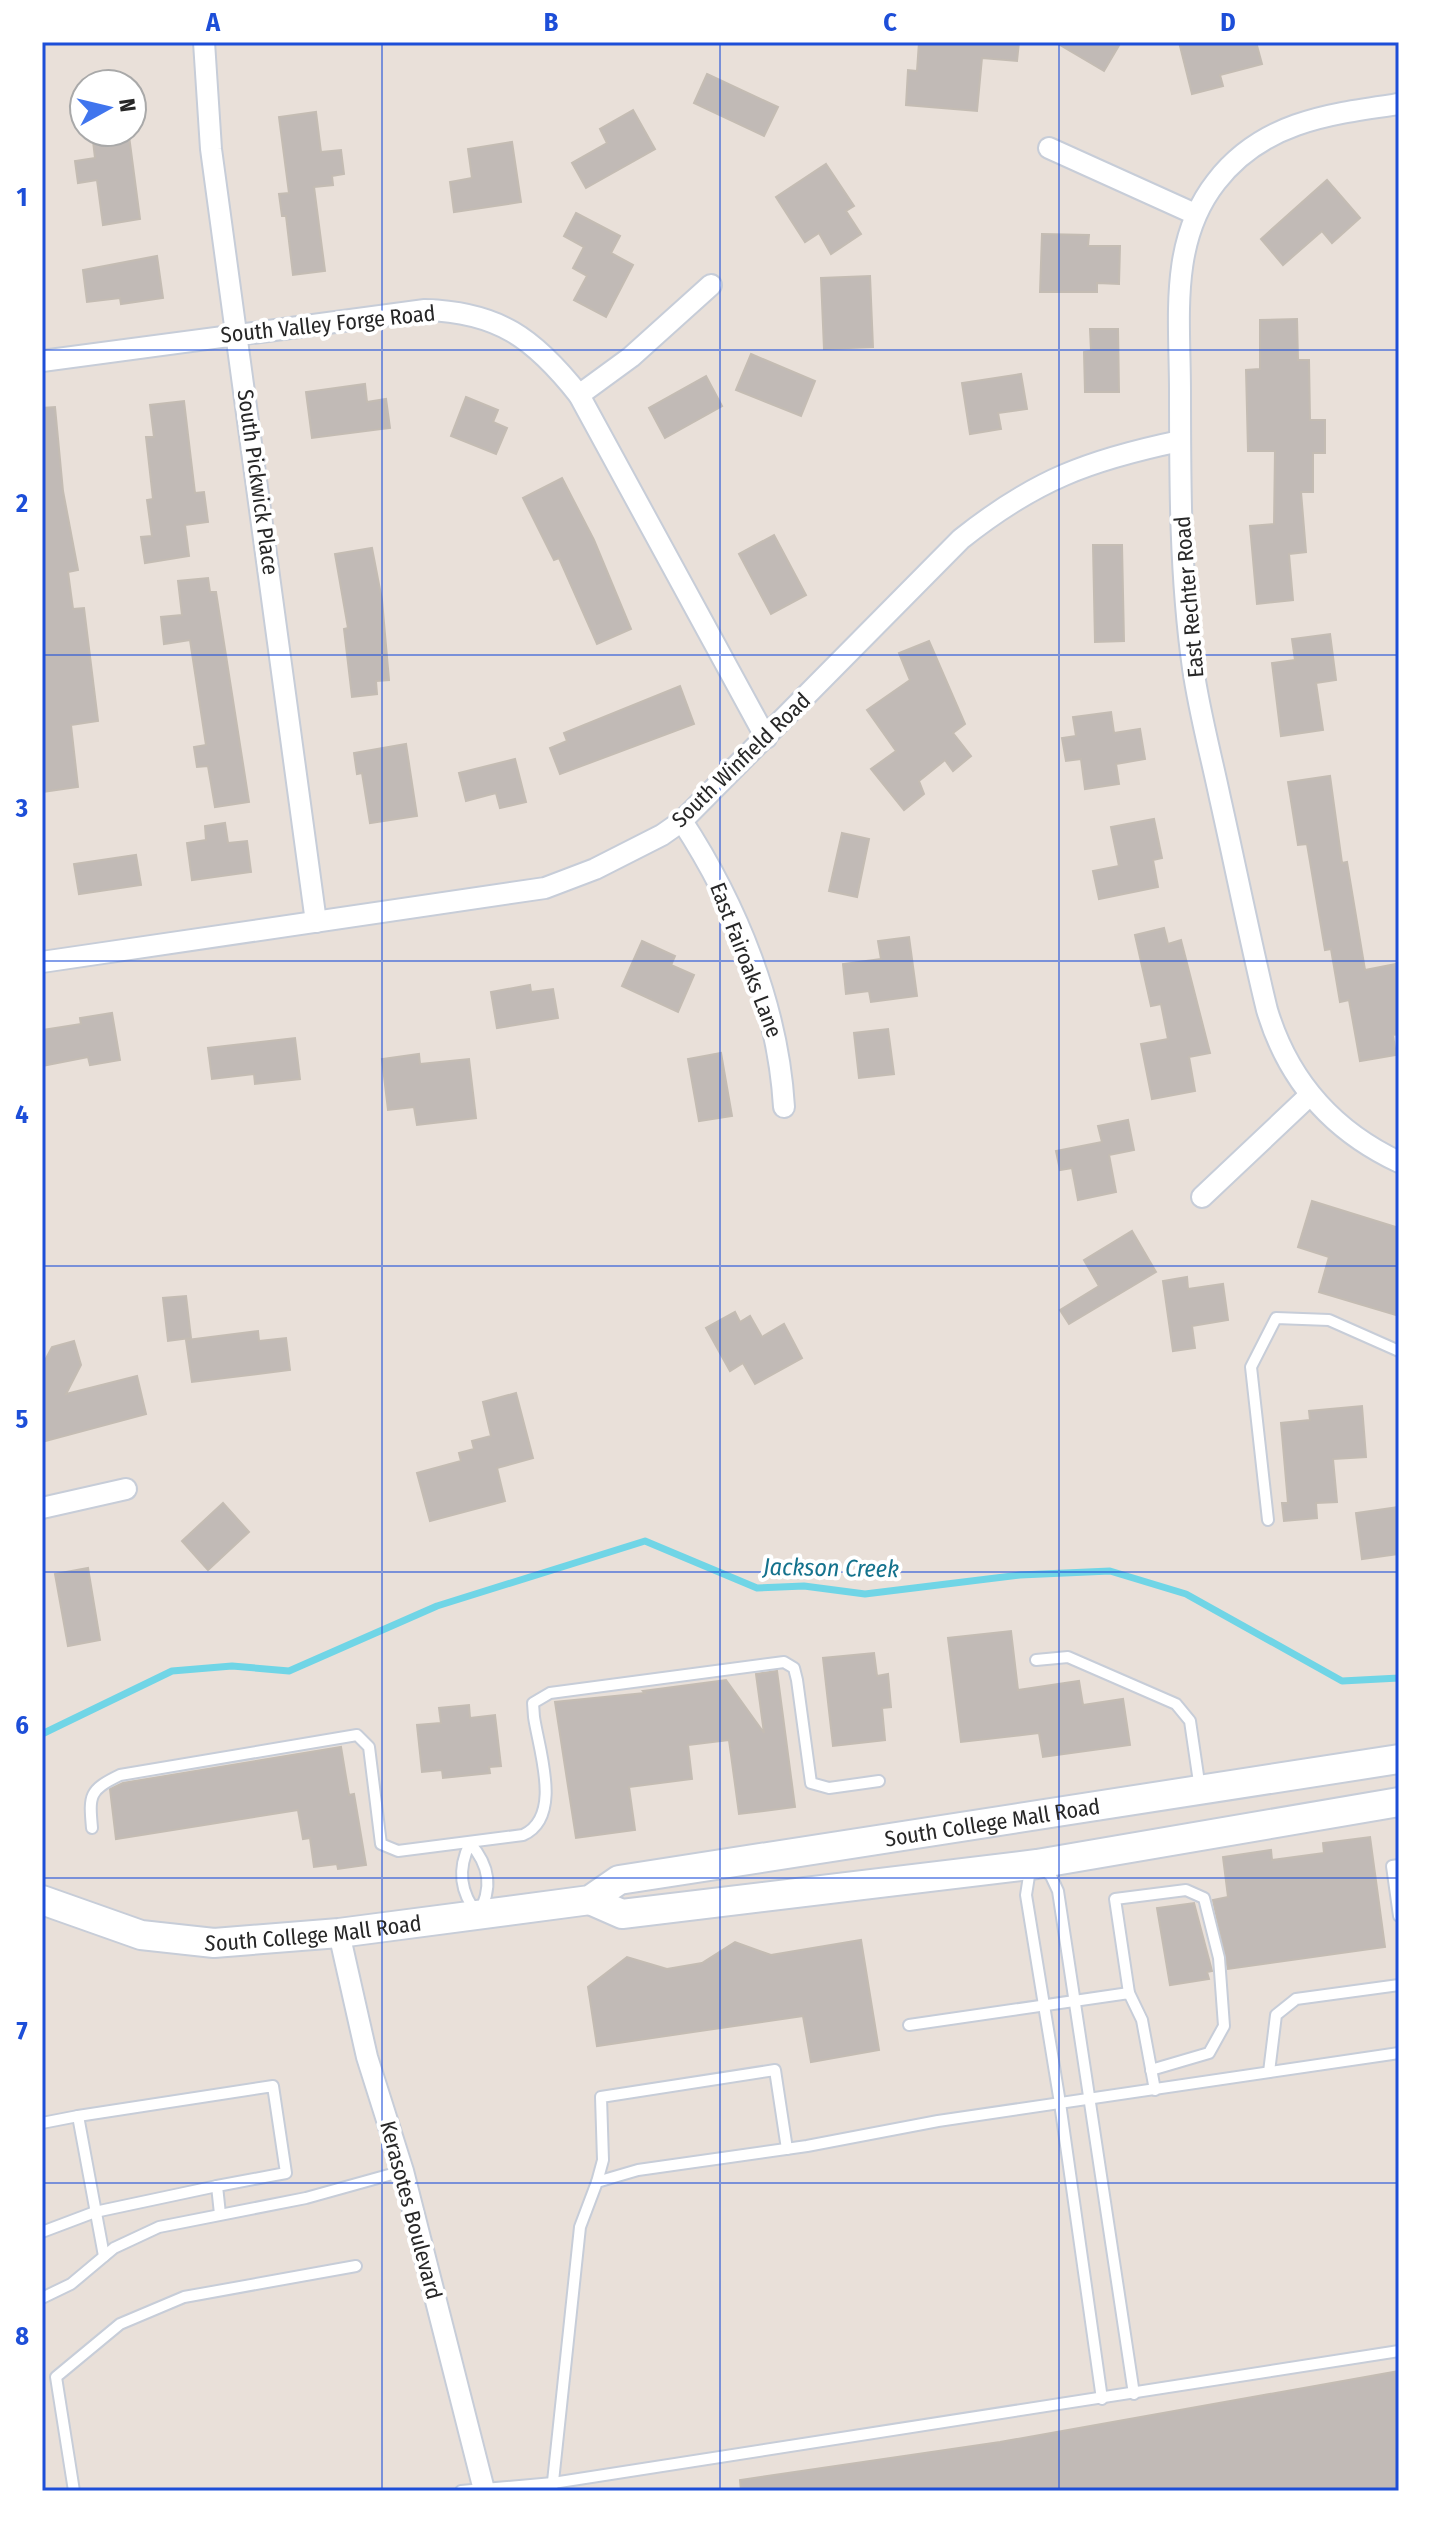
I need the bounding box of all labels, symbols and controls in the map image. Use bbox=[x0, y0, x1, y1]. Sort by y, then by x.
text: A bbox=[205, 7, 221, 38]
text: B bbox=[544, 7, 559, 38]
text: C bbox=[883, 7, 897, 38]
text: D bbox=[1220, 7, 1236, 38]
north arrow bbox=[68, 68, 148, 148]
text: N bbox=[113, 97, 142, 114]
text: 1 bbox=[17, 182, 28, 213]
street label: South Valley Forge Road bbox=[219, 299, 437, 349]
street label: South Pickwick Place bbox=[232, 387, 284, 577]
text: 2 bbox=[15, 488, 28, 519]
street label: East Rechter Road bbox=[1168, 515, 1210, 679]
street label: South Winfield Road bbox=[666, 687, 816, 833]
text: 3 bbox=[15, 793, 28, 824]
street label: East Fairoaks Lane bbox=[704, 879, 788, 1041]
text: 4 bbox=[15, 1099, 29, 1130]
text: 5 bbox=[16, 1404, 29, 1435]
water label: Jackson Creek bbox=[761, 1553, 899, 1583]
text: 6 bbox=[15, 1710, 29, 1741]
street label: South College Mall Road bbox=[883, 1792, 1102, 1852]
street label: South College Mall Road bbox=[203, 1909, 423, 1957]
text: 7 bbox=[16, 2016, 28, 2047]
street label: Kerasotes Boulevard bbox=[374, 2118, 448, 2302]
text: 8 bbox=[15, 2321, 29, 2352]

